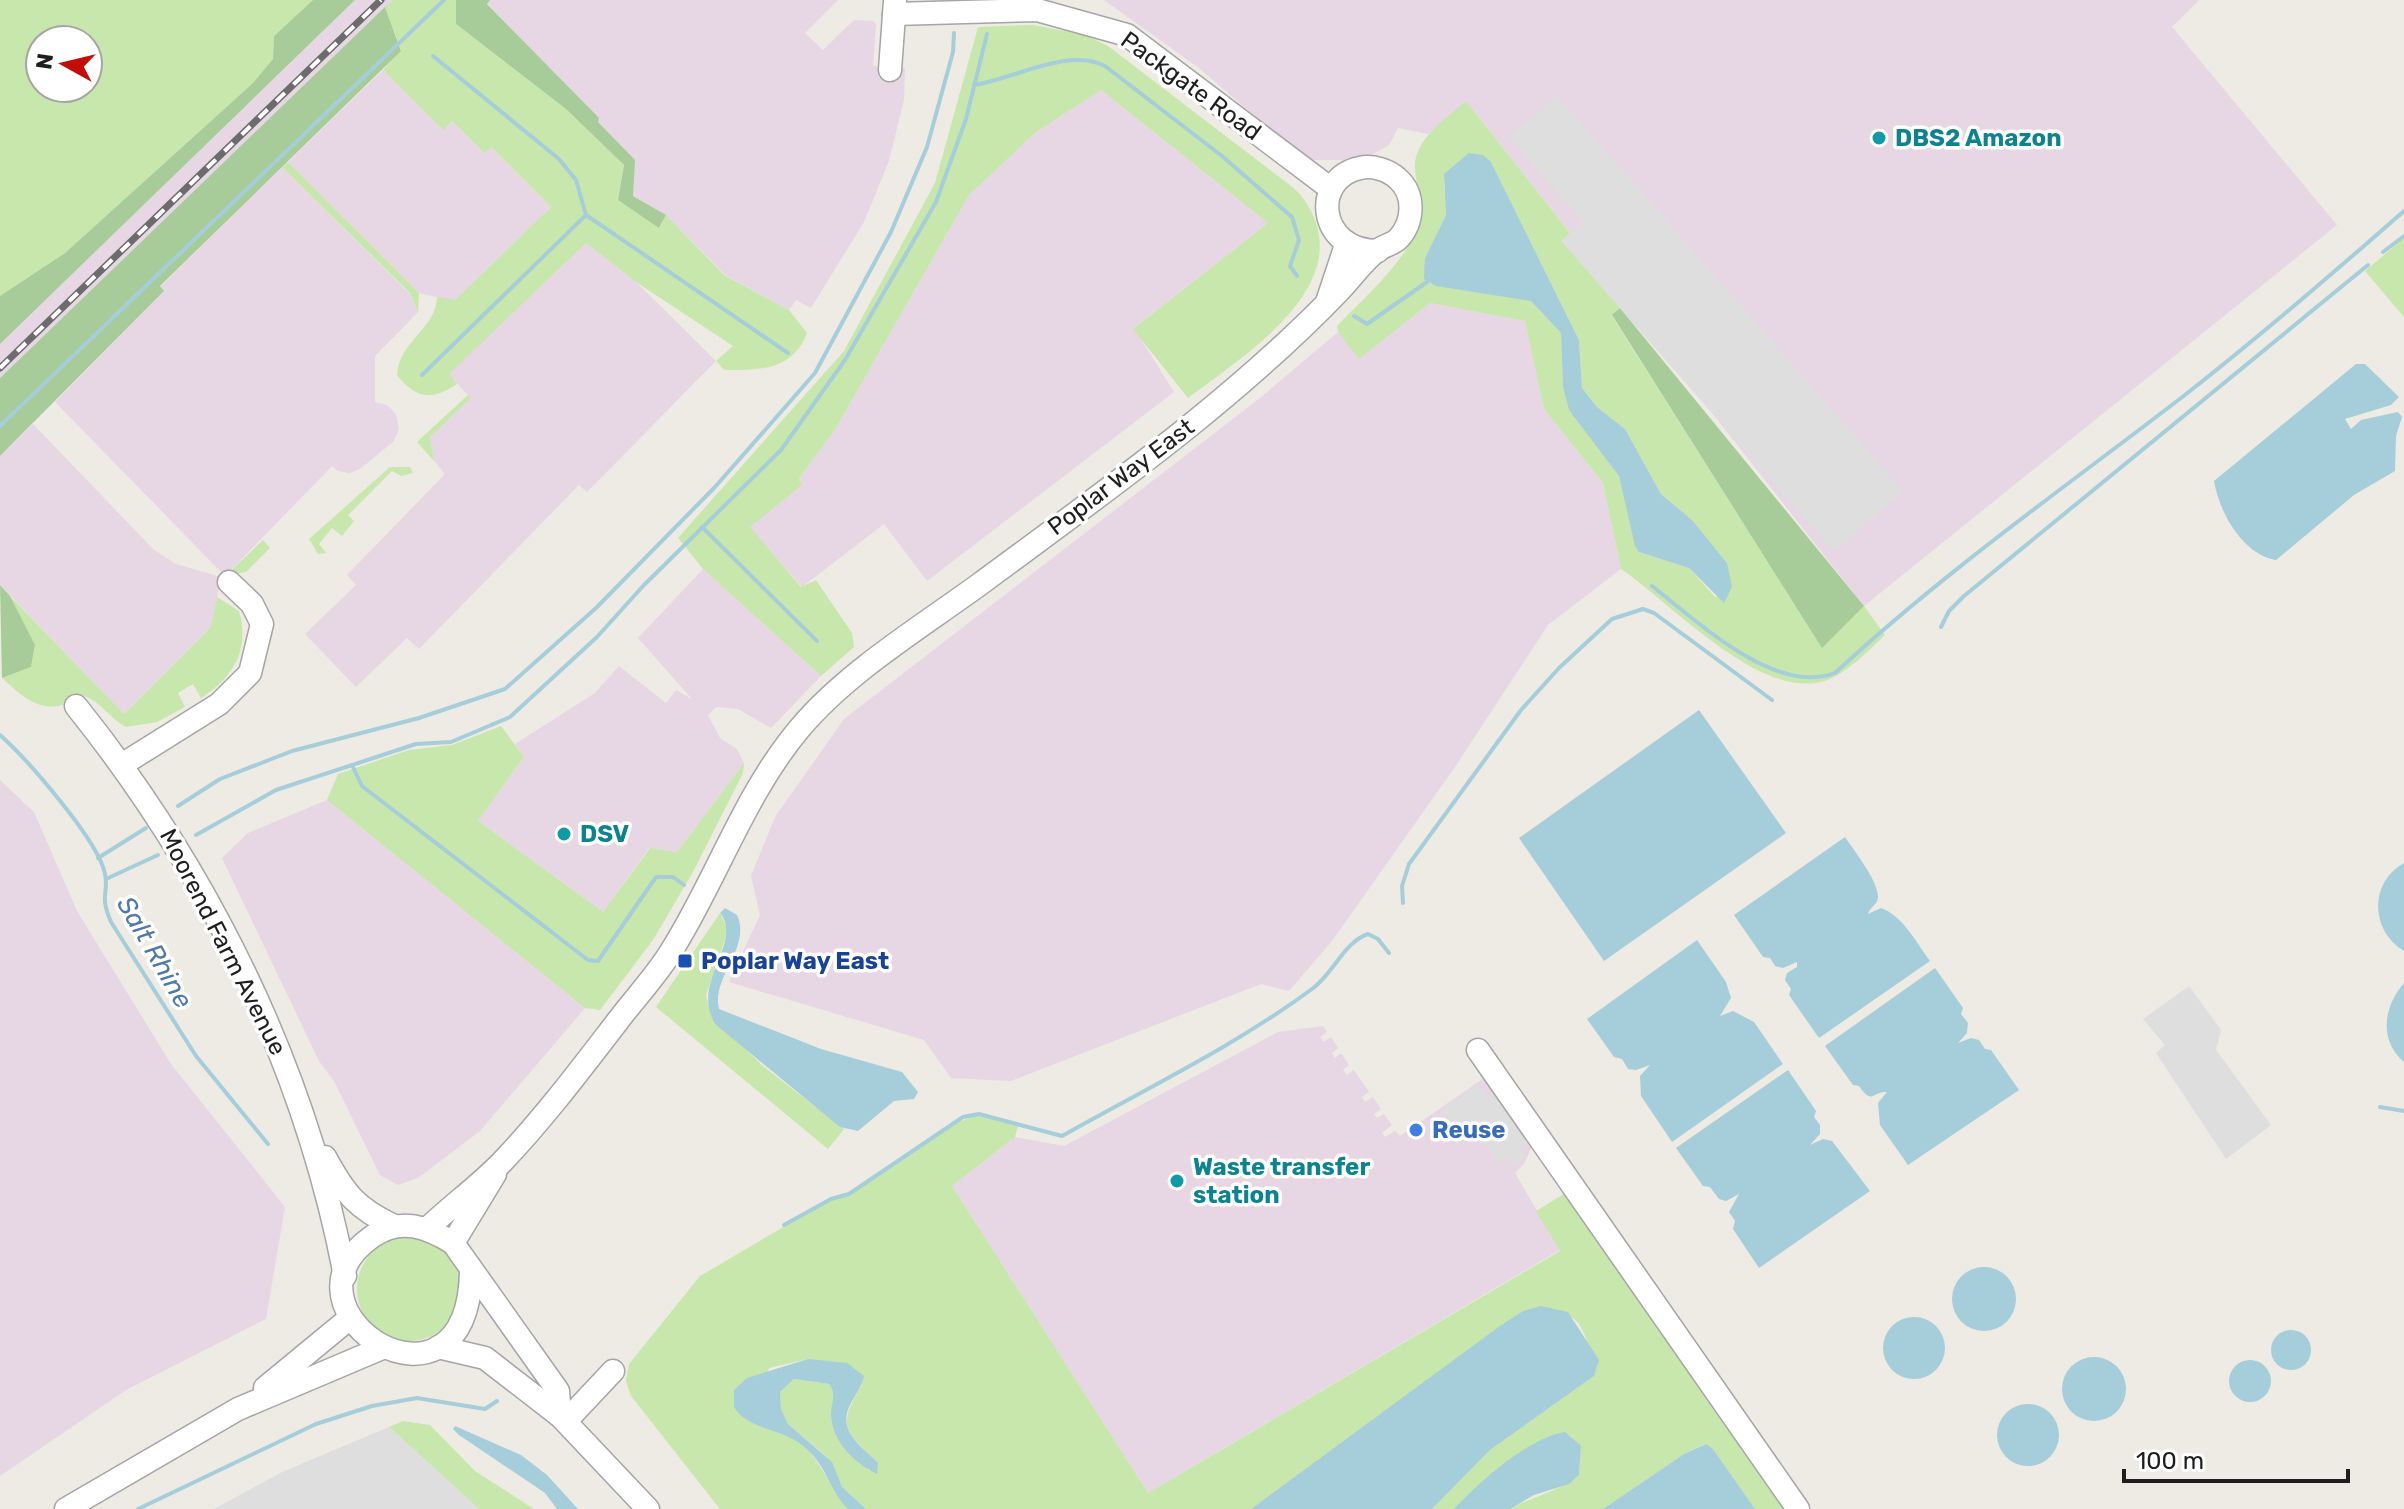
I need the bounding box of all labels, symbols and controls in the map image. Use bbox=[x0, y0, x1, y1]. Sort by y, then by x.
north arrow bbox=[24, 24, 104, 104]
street label: Packgate Road bbox=[1115, 26, 1267, 146]
text: N bbox=[30, 52, 59, 71]
place label: DBS2 Amazon bbox=[1895, 124, 2062, 152]
marker: DBS2 Amazon bbox=[1870, 129, 1888, 147]
street label: Poplar Way East bbox=[1042, 413, 1200, 541]
place label: DSV bbox=[580, 820, 630, 848]
street label: Moorend Farm Avenue bbox=[154, 824, 292, 1060]
marker: DSV bbox=[555, 825, 573, 843]
water label: Salt Rhine bbox=[110, 891, 199, 1014]
place label: Poplar Way East bbox=[701, 947, 889, 975]
marker: Poplar Way East bbox=[676, 952, 694, 970]
place label: Reuse bbox=[1432, 1116, 1506, 1144]
marker: Reuse bbox=[1407, 1121, 1425, 1139]
place label: Waste transfer station bbox=[1193, 1153, 1370, 1209]
marker: Waste transfer station bbox=[1168, 1172, 1186, 1190]
scale bar bbox=[2124, 1433, 2348, 1483]
text: 100 m bbox=[2136, 1447, 2204, 1475]

